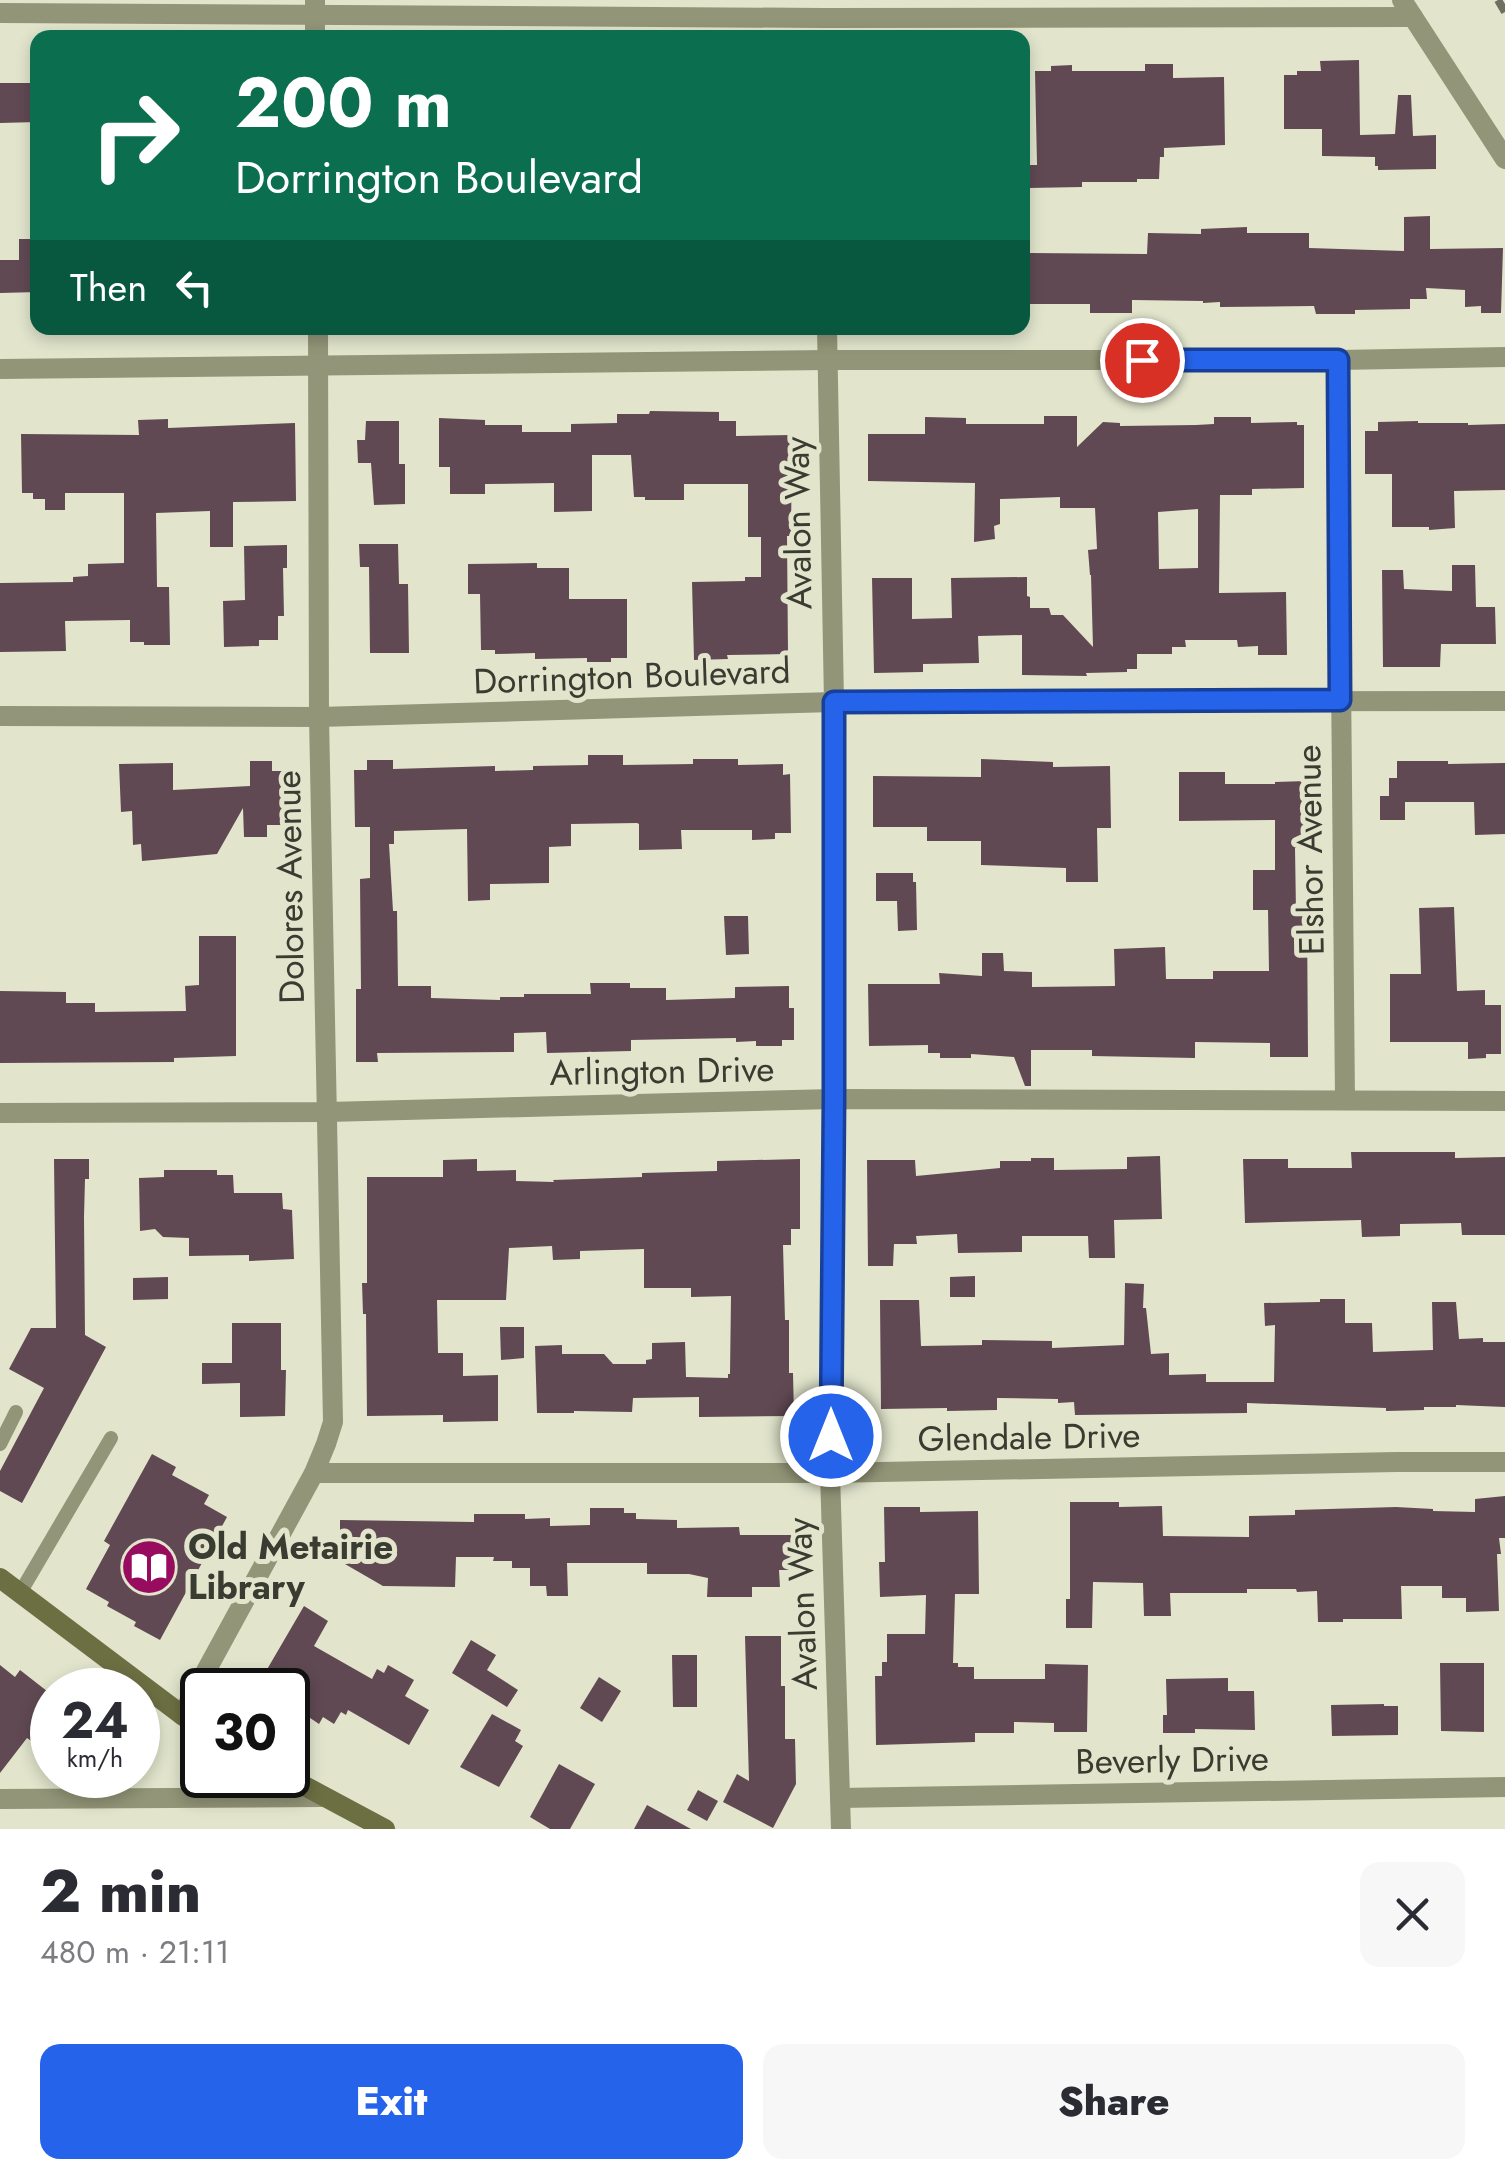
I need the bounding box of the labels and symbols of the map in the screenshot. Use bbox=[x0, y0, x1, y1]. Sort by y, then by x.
pin bbox=[1100, 318, 1185, 403]
street label: Avalon Way bbox=[771, 436, 825, 610]
street label: Dorrington Boulevard bbox=[472, 645, 792, 707]
street label: Elshor Avenue bbox=[1283, 744, 1337, 956]
street label: Dolores Avenue bbox=[263, 770, 317, 1004]
street label: Arlington Drive bbox=[549, 1044, 775, 1098]
position arrow bbox=[779, 1384, 883, 1488]
street label: Glendale Drive bbox=[917, 1410, 1141, 1464]
street label: Avalon Way bbox=[774, 1516, 830, 1691]
place label: Old Metairie Library bbox=[188, 1522, 393, 1612]
library icon: Old Metairie Library bbox=[119, 1537, 179, 1597]
speed limit sign: 30 bbox=[180, 1668, 310, 1798]
street label: Beverly Drive bbox=[1075, 1733, 1269, 1787]

